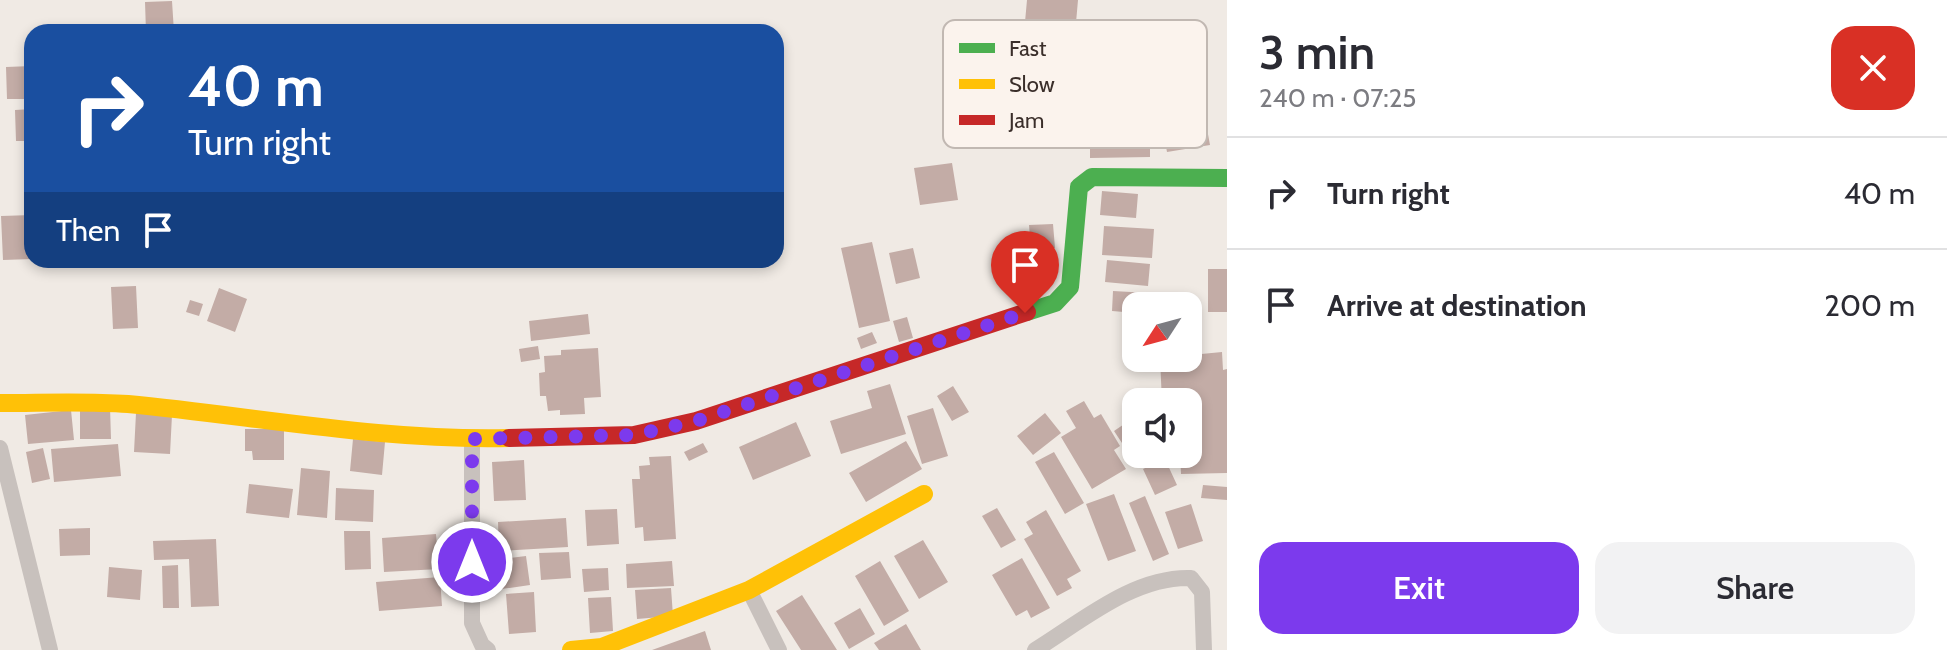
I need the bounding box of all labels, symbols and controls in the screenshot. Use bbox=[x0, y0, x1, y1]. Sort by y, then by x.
legend bbox=[943, 20, 1207, 148]
text: 3 min bbox=[1259, 23, 1375, 81]
button: close bbox=[1831, 26, 1915, 110]
text: Fast bbox=[1009, 35, 1047, 62]
text: 40 m bbox=[188, 52, 324, 120]
icon: right bbox=[56, 56, 160, 160]
text: Slow bbox=[1009, 71, 1055, 98]
text: 240 m · 07:25 bbox=[1259, 82, 1416, 114]
text: Jam bbox=[1008, 107, 1044, 134]
text: Turn right bbox=[188, 120, 331, 164]
icon: right bbox=[1259, 171, 1303, 215]
text: Turn right bbox=[1327, 175, 1450, 212]
text: 40 m bbox=[1844, 175, 1915, 212]
icon: arrive bbox=[136, 208, 180, 252]
text: Then bbox=[56, 212, 120, 249]
pin bbox=[991, 231, 1059, 313]
icon: arrive bbox=[1003, 243, 1047, 287]
icon: arrive bbox=[1259, 283, 1303, 327]
text: Arrive at destination bbox=[1327, 287, 1587, 324]
text: 200 m bbox=[1824, 287, 1915, 324]
north arrow bbox=[1122, 292, 1202, 372]
map controls bbox=[1122, 292, 1202, 468]
button: sound bbox=[1122, 388, 1202, 468]
position arrow bbox=[430, 520, 514, 604]
button: Exit bbox=[1259, 542, 1579, 634]
button: Share bbox=[1595, 542, 1915, 634]

